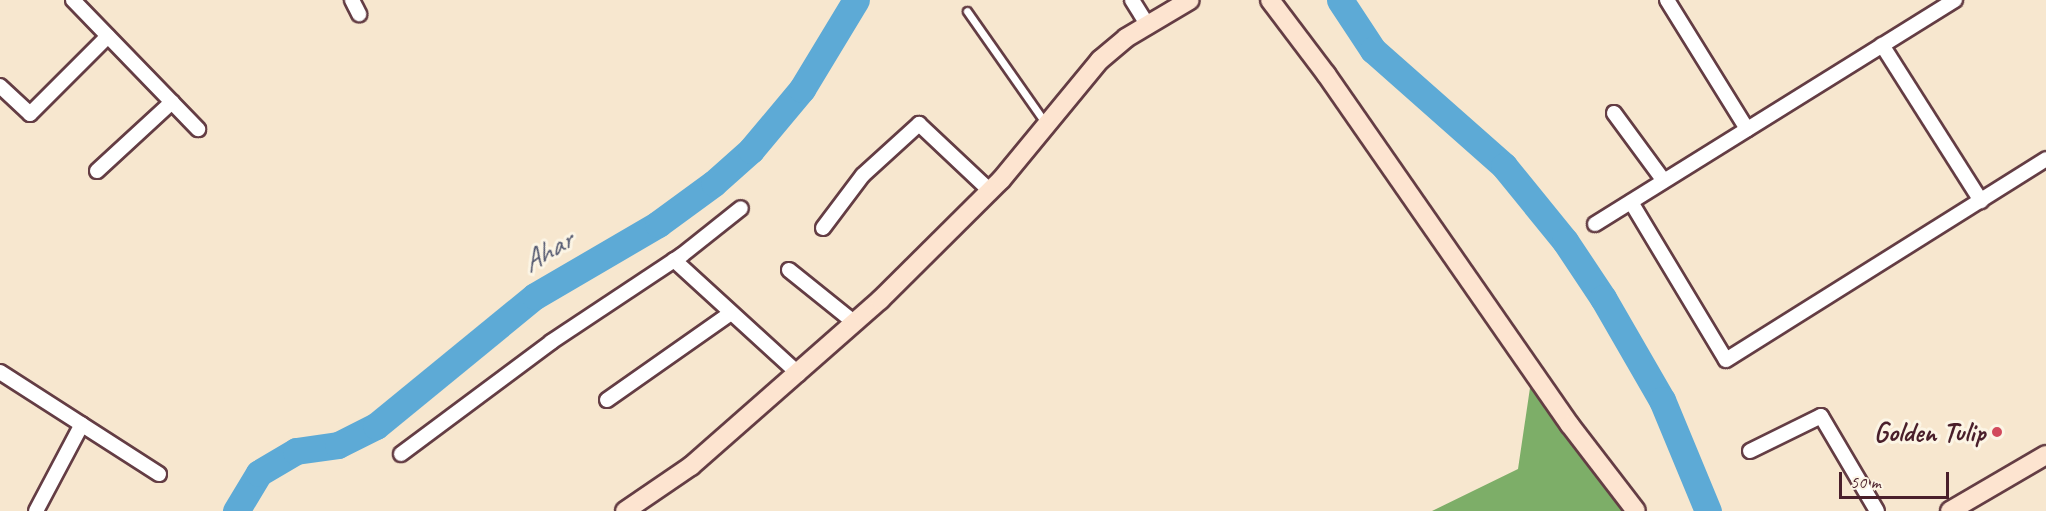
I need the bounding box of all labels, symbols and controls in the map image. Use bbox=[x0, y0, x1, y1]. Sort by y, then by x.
water label: Ahar bbox=[515, 222, 579, 280]
place label: Golden Tulip bbox=[1874, 415, 1985, 449]
marker: Golden Tulip bbox=[1990, 425, 2004, 439]
scale bar bbox=[1842, 460, 1952, 498]
text: 50 m bbox=[1850, 471, 1881, 493]

